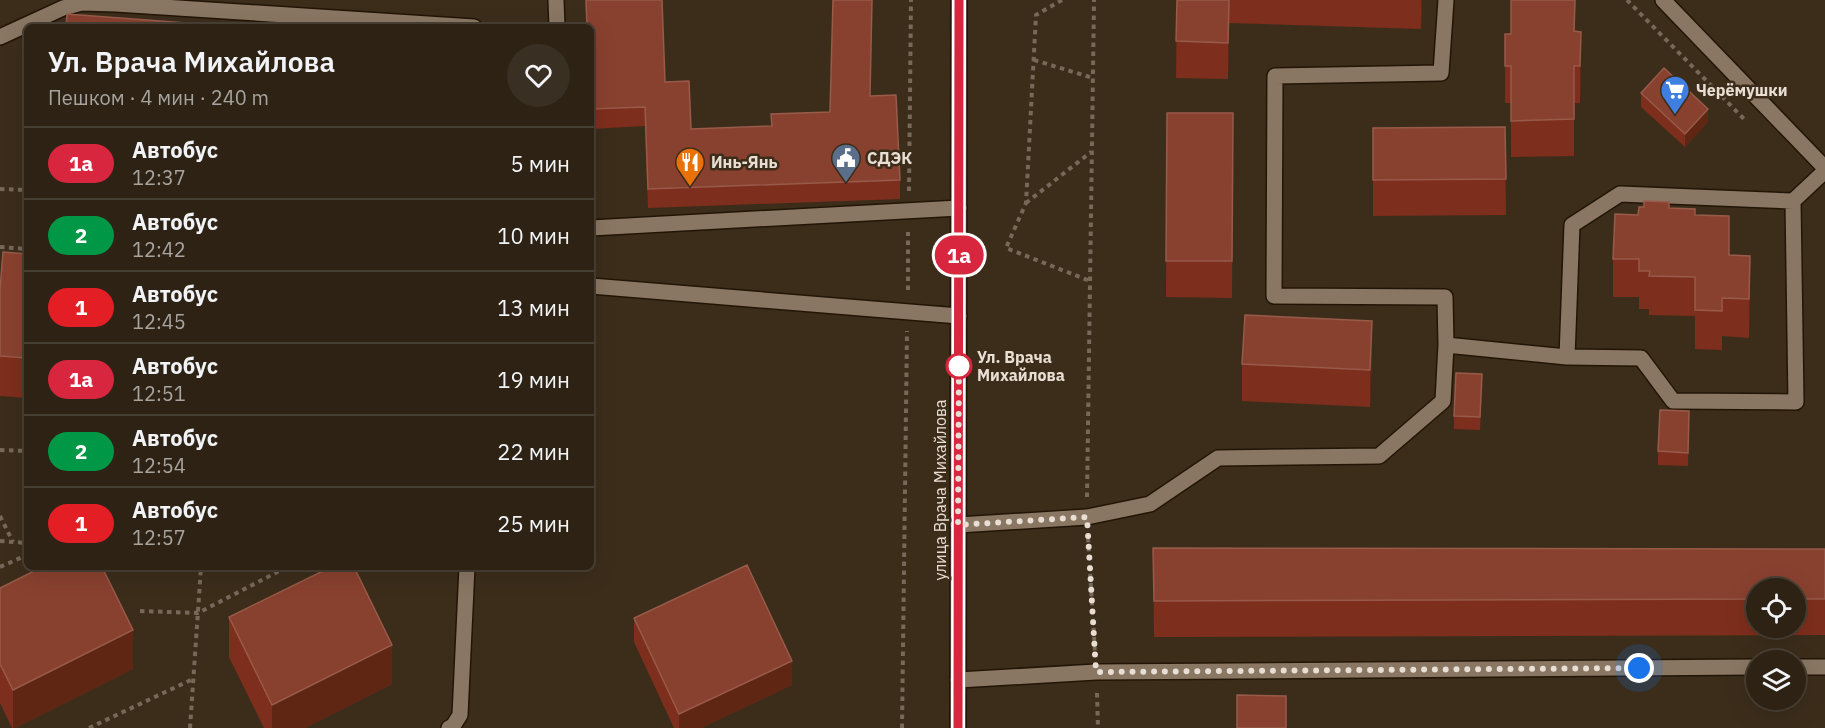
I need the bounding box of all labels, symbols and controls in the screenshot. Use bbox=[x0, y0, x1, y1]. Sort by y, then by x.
text: Ул. Врача Михайлова bbox=[48, 43, 335, 80]
button: heart bbox=[507, 44, 570, 107]
supermarket icon: Черёмушки bbox=[1659, 74, 1691, 116]
place label: Черёмушки bbox=[1696, 80, 1787, 100]
text: Пешком · 4 мин · 240 m bbox=[48, 84, 269, 111]
text: Автобус bbox=[132, 135, 218, 164]
public building icon: СДЭК bbox=[830, 142, 862, 184]
restaurant icon: Инь-Янь bbox=[674, 146, 706, 188]
place label: СДЭК bbox=[867, 148, 912, 168]
text: 1а bbox=[69, 149, 93, 177]
text: 5 мин bbox=[510, 149, 570, 178]
place label: Инь-Янь bbox=[711, 152, 777, 172]
text: 12:37 bbox=[132, 164, 186, 191]
text: Автобус bbox=[132, 207, 218, 236]
text: 2 bbox=[75, 221, 87, 249]
text: 10 мин bbox=[497, 221, 570, 250]
text: 12:42 bbox=[132, 236, 186, 263]
line badge: 1а bbox=[932, 236, 986, 274]
text: 1а bbox=[947, 241, 971, 269]
text: Автобус bbox=[132, 279, 218, 308]
text: 1 bbox=[75, 293, 87, 321]
text: 13 мин bbox=[497, 293, 570, 322]
text: 12:45 bbox=[132, 308, 186, 335]
place label: Ул. Врача Михайлова bbox=[977, 347, 1065, 385]
text: Автобус bbox=[132, 351, 218, 380]
marker: Ул. Врача Михайлова bbox=[946, 353, 972, 379]
text: 1а bbox=[69, 365, 93, 393]
text: 19 мин bbox=[497, 365, 570, 394]
text: 12:51 bbox=[132, 380, 186, 407]
street label: улица Врача Михайлова bbox=[930, 399, 950, 580]
text: Автобус bbox=[132, 423, 218, 452]
text: 2 bbox=[75, 437, 87, 465]
text: 22 мин bbox=[497, 437, 570, 466]
text: 12:54 bbox=[132, 452, 186, 479]
text: Автобус bbox=[132, 495, 218, 524]
text: 1 bbox=[75, 509, 87, 537]
text: 25 мин bbox=[497, 509, 570, 538]
text: 12:57 bbox=[132, 524, 186, 551]
map controls bbox=[1746, 578, 1806, 710]
button: locate bbox=[1746, 578, 1806, 638]
button: layers bbox=[1746, 650, 1806, 710]
your location bbox=[1624, 653, 1654, 683]

